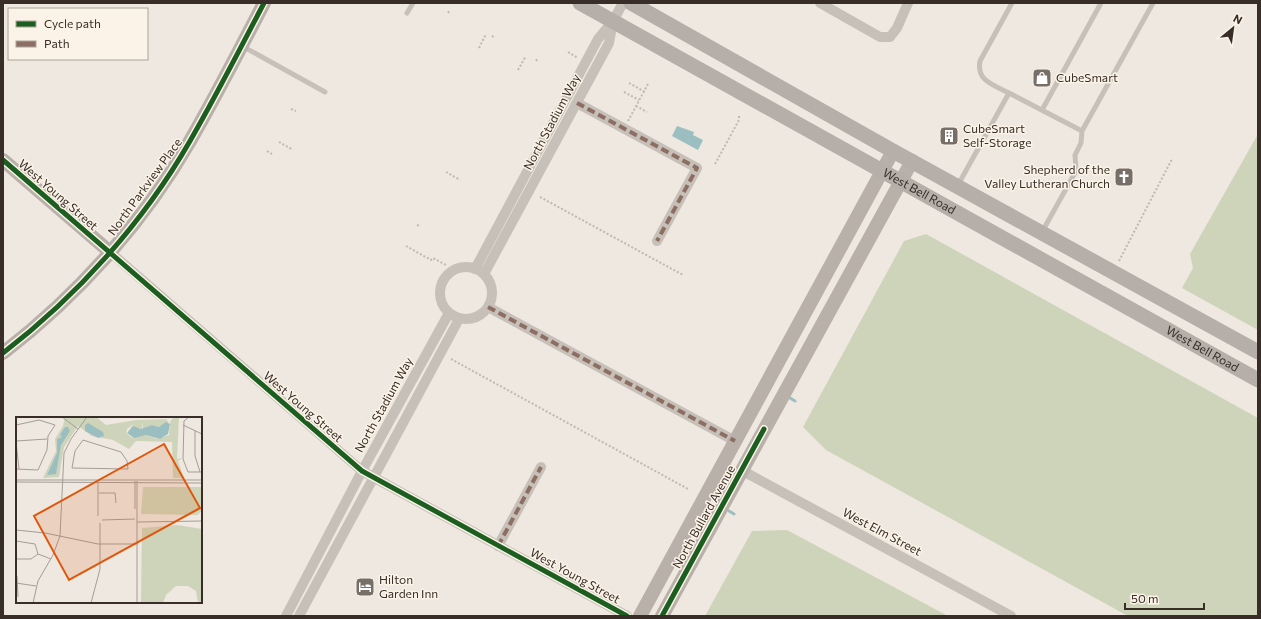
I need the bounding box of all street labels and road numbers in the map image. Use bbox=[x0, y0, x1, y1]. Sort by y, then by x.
street label: North Stadium Way bbox=[520, 71, 582, 172]
street label: North Parkview Place bbox=[104, 135, 184, 238]
street label: West Young Street bbox=[16, 156, 101, 233]
street label: West Bell Road bbox=[881, 165, 958, 217]
street label: West Bell Road bbox=[1164, 322, 1242, 374]
street label: North Stadium Way bbox=[351, 354, 415, 455]
street label: West Young Street bbox=[261, 368, 346, 445]
street label: North Bullard Avenue bbox=[669, 463, 737, 571]
street label: West Elm Street bbox=[841, 504, 924, 558]
street label: West Young Street bbox=[528, 545, 623, 606]

